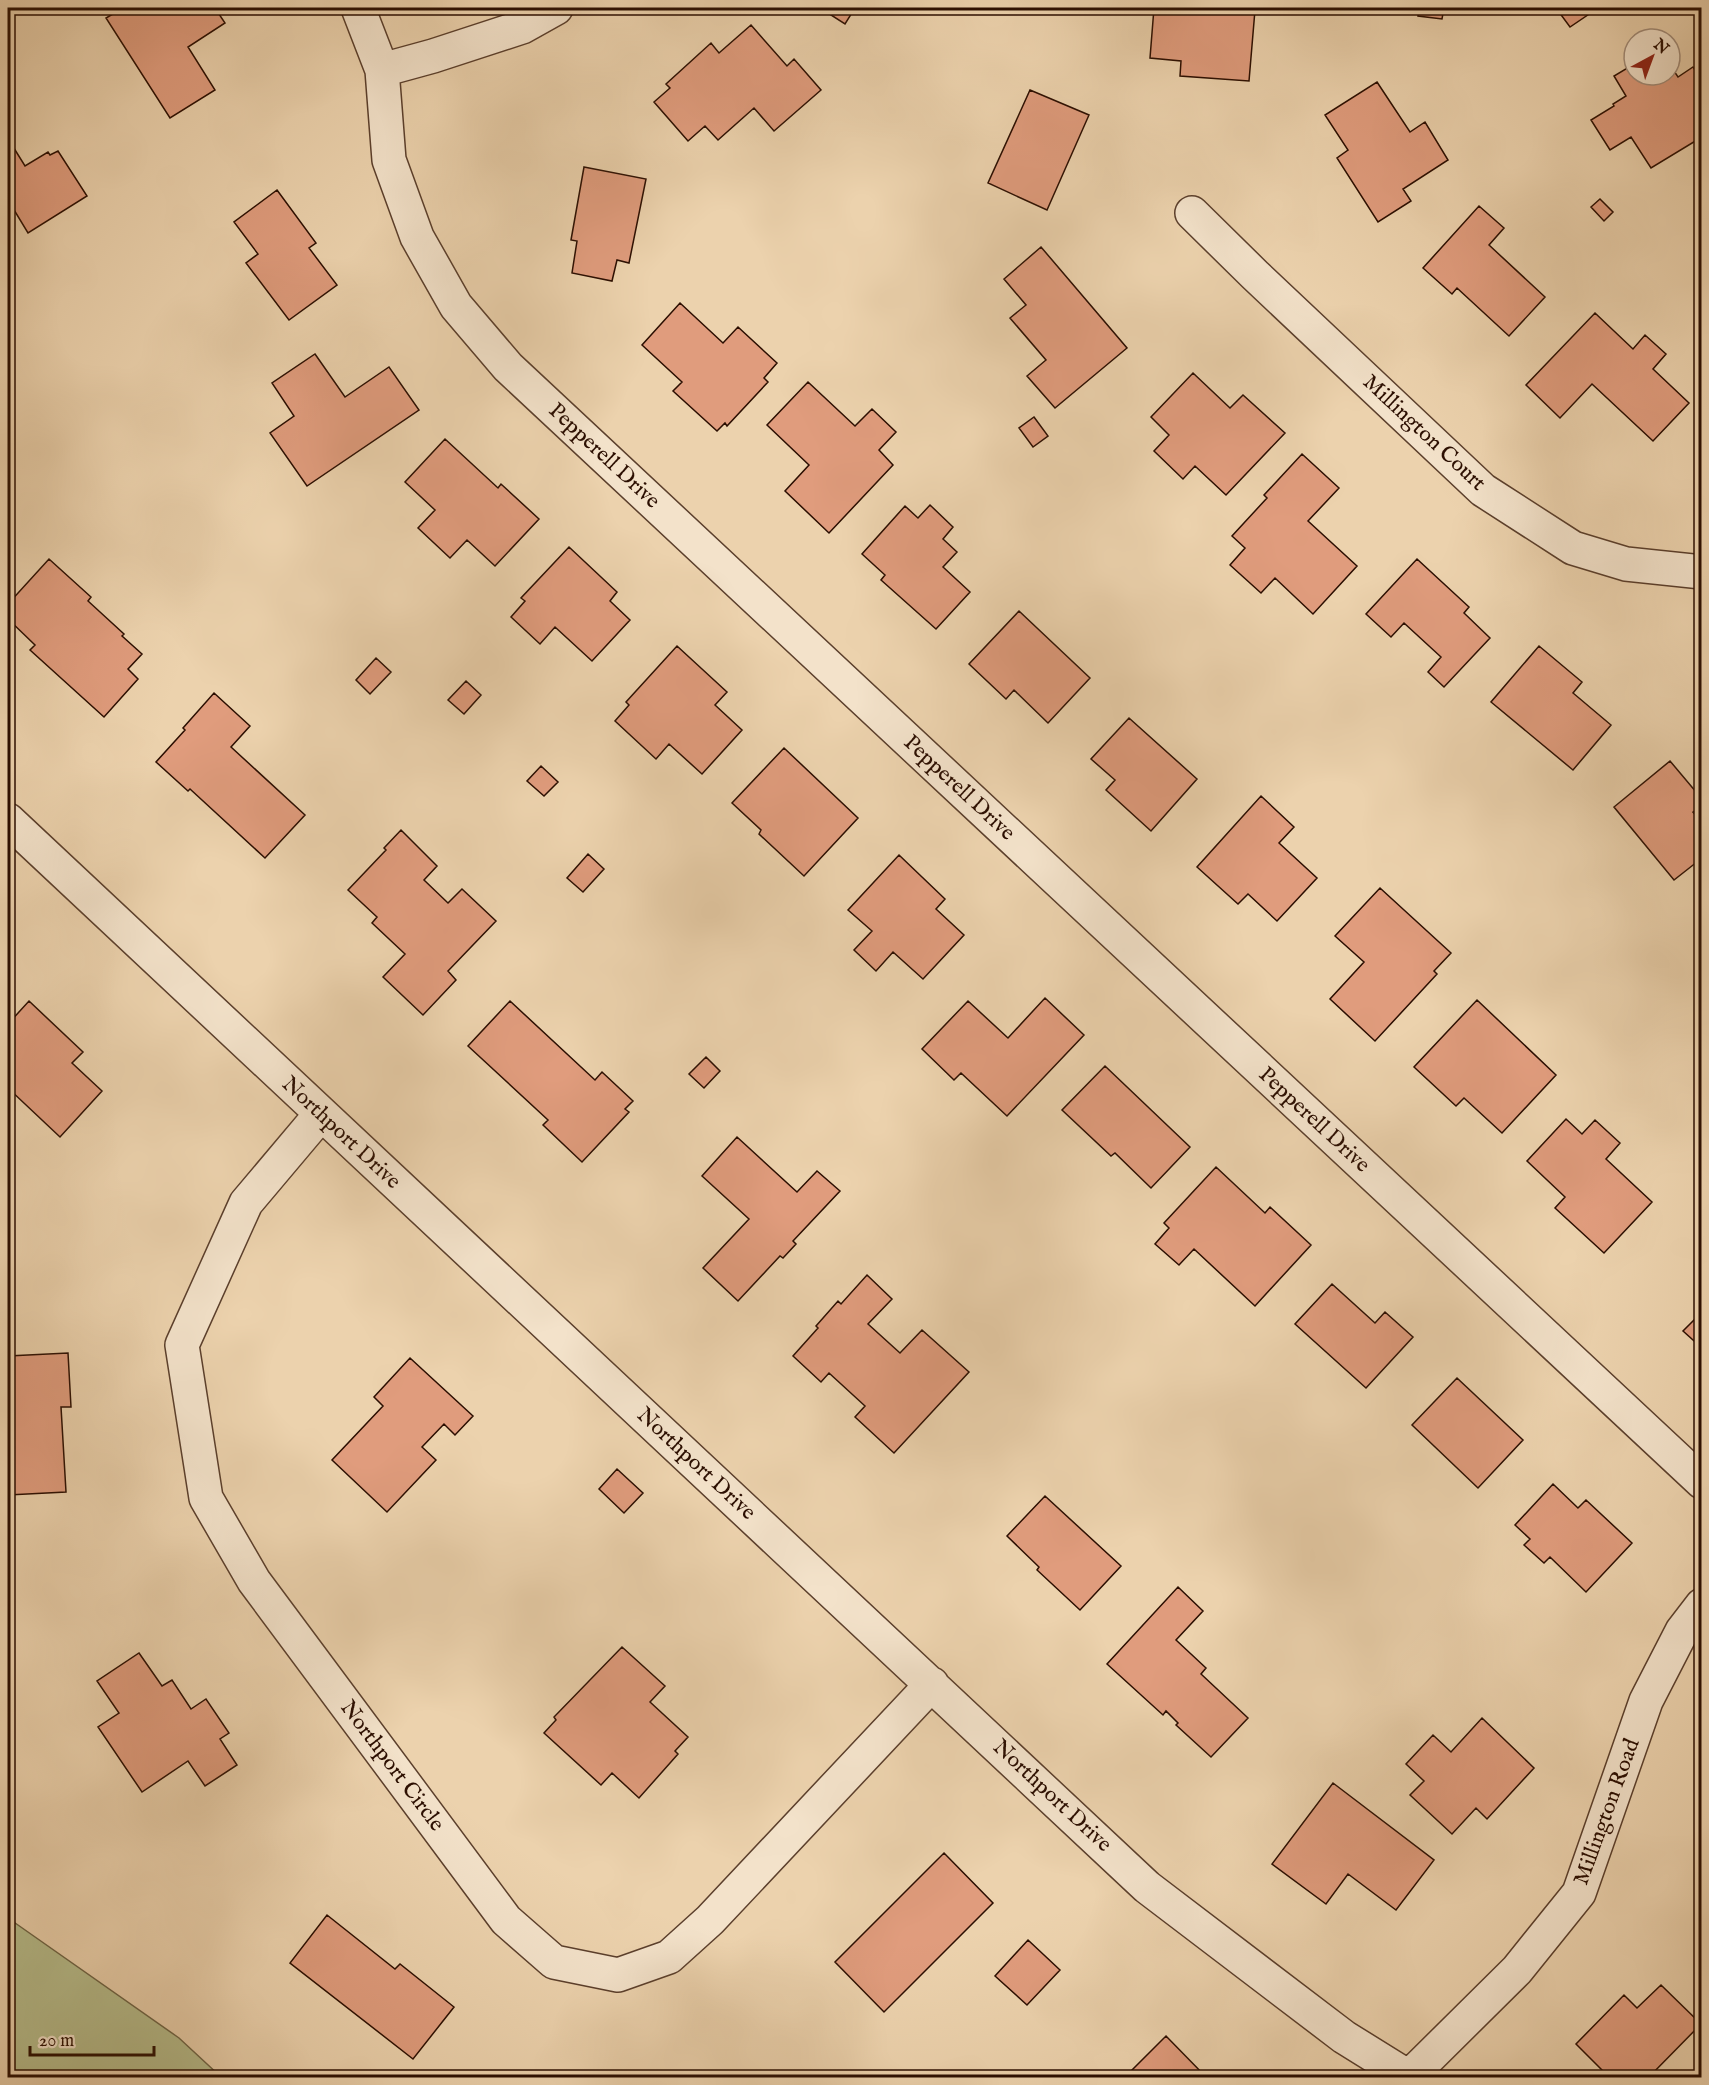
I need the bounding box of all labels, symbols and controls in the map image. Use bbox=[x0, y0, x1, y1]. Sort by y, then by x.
north arrow bbox=[1622, 27, 1682, 87]
text: N bbox=[1648, 34, 1672, 59]
street label: Millington Court bbox=[1356, 369, 1492, 498]
street label: Pepperell Drive bbox=[542, 397, 666, 515]
street label: Pepperell Drive bbox=[897, 729, 1021, 847]
street label: Pepperell Drive bbox=[1252, 1061, 1376, 1179]
street label: Northport Drive bbox=[276, 1071, 406, 1195]
street label: Northport Drive bbox=[631, 1402, 761, 1526]
street label: Northport Circle bbox=[334, 1695, 450, 1837]
street label: Northport Drive bbox=[987, 1734, 1117, 1858]
street label: Millington Road bbox=[1568, 1735, 1647, 1889]
scale bar bbox=[30, 2019, 154, 2057]
text: 20 m bbox=[39, 2030, 74, 2053]

